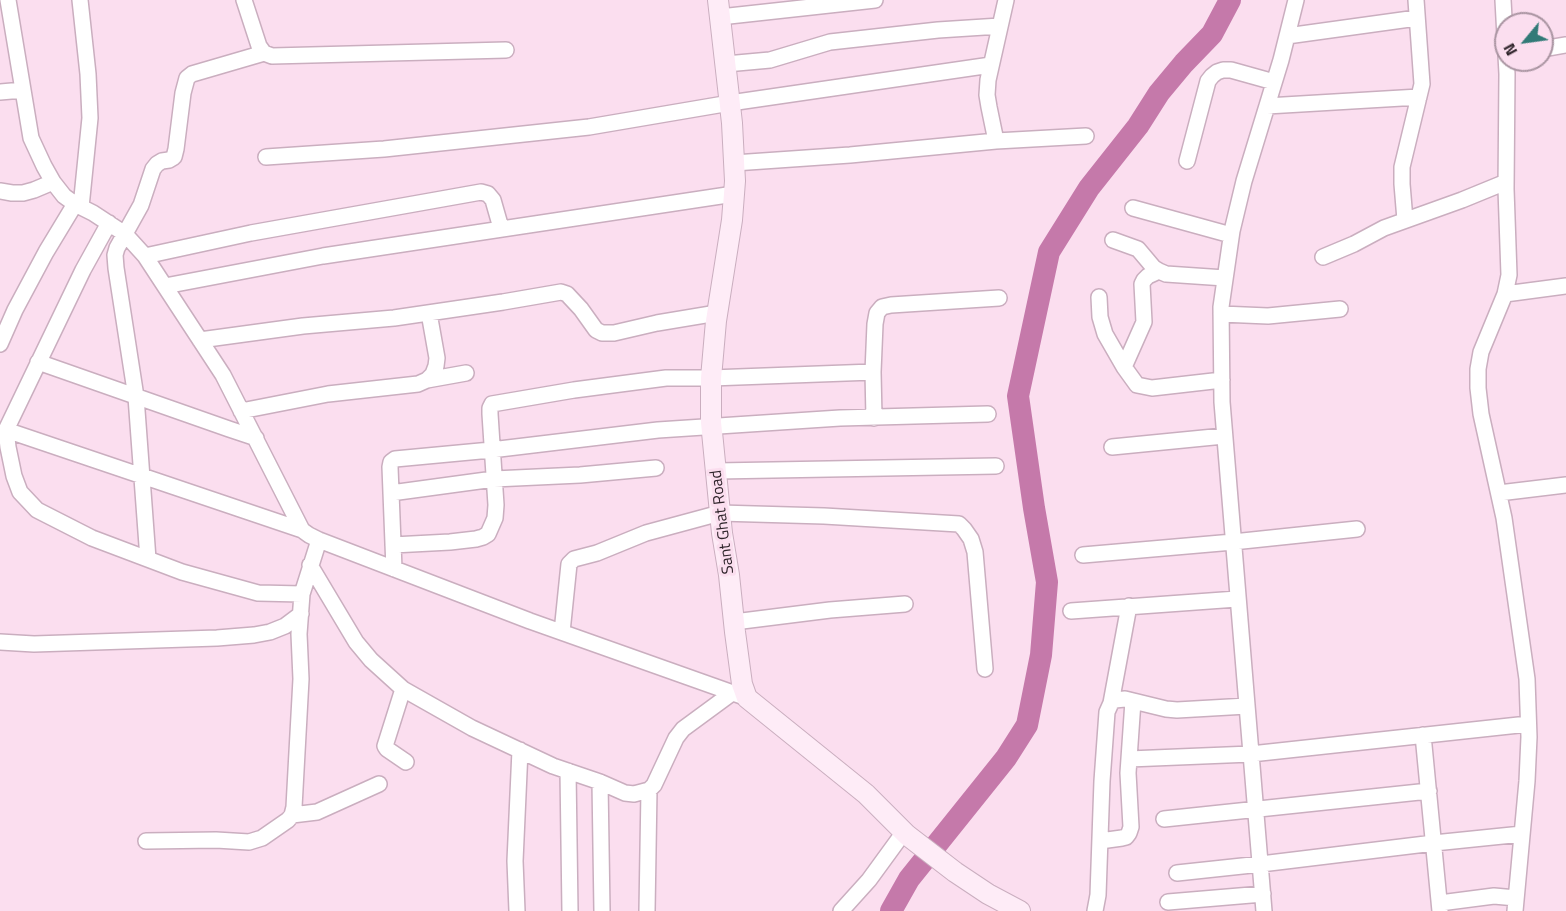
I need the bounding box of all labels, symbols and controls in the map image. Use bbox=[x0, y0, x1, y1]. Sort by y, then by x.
north arrow bbox=[1494, 12, 1554, 72]
text: N bbox=[1497, 39, 1523, 60]
street label: Sant Ghat Road bbox=[707, 469, 739, 575]

